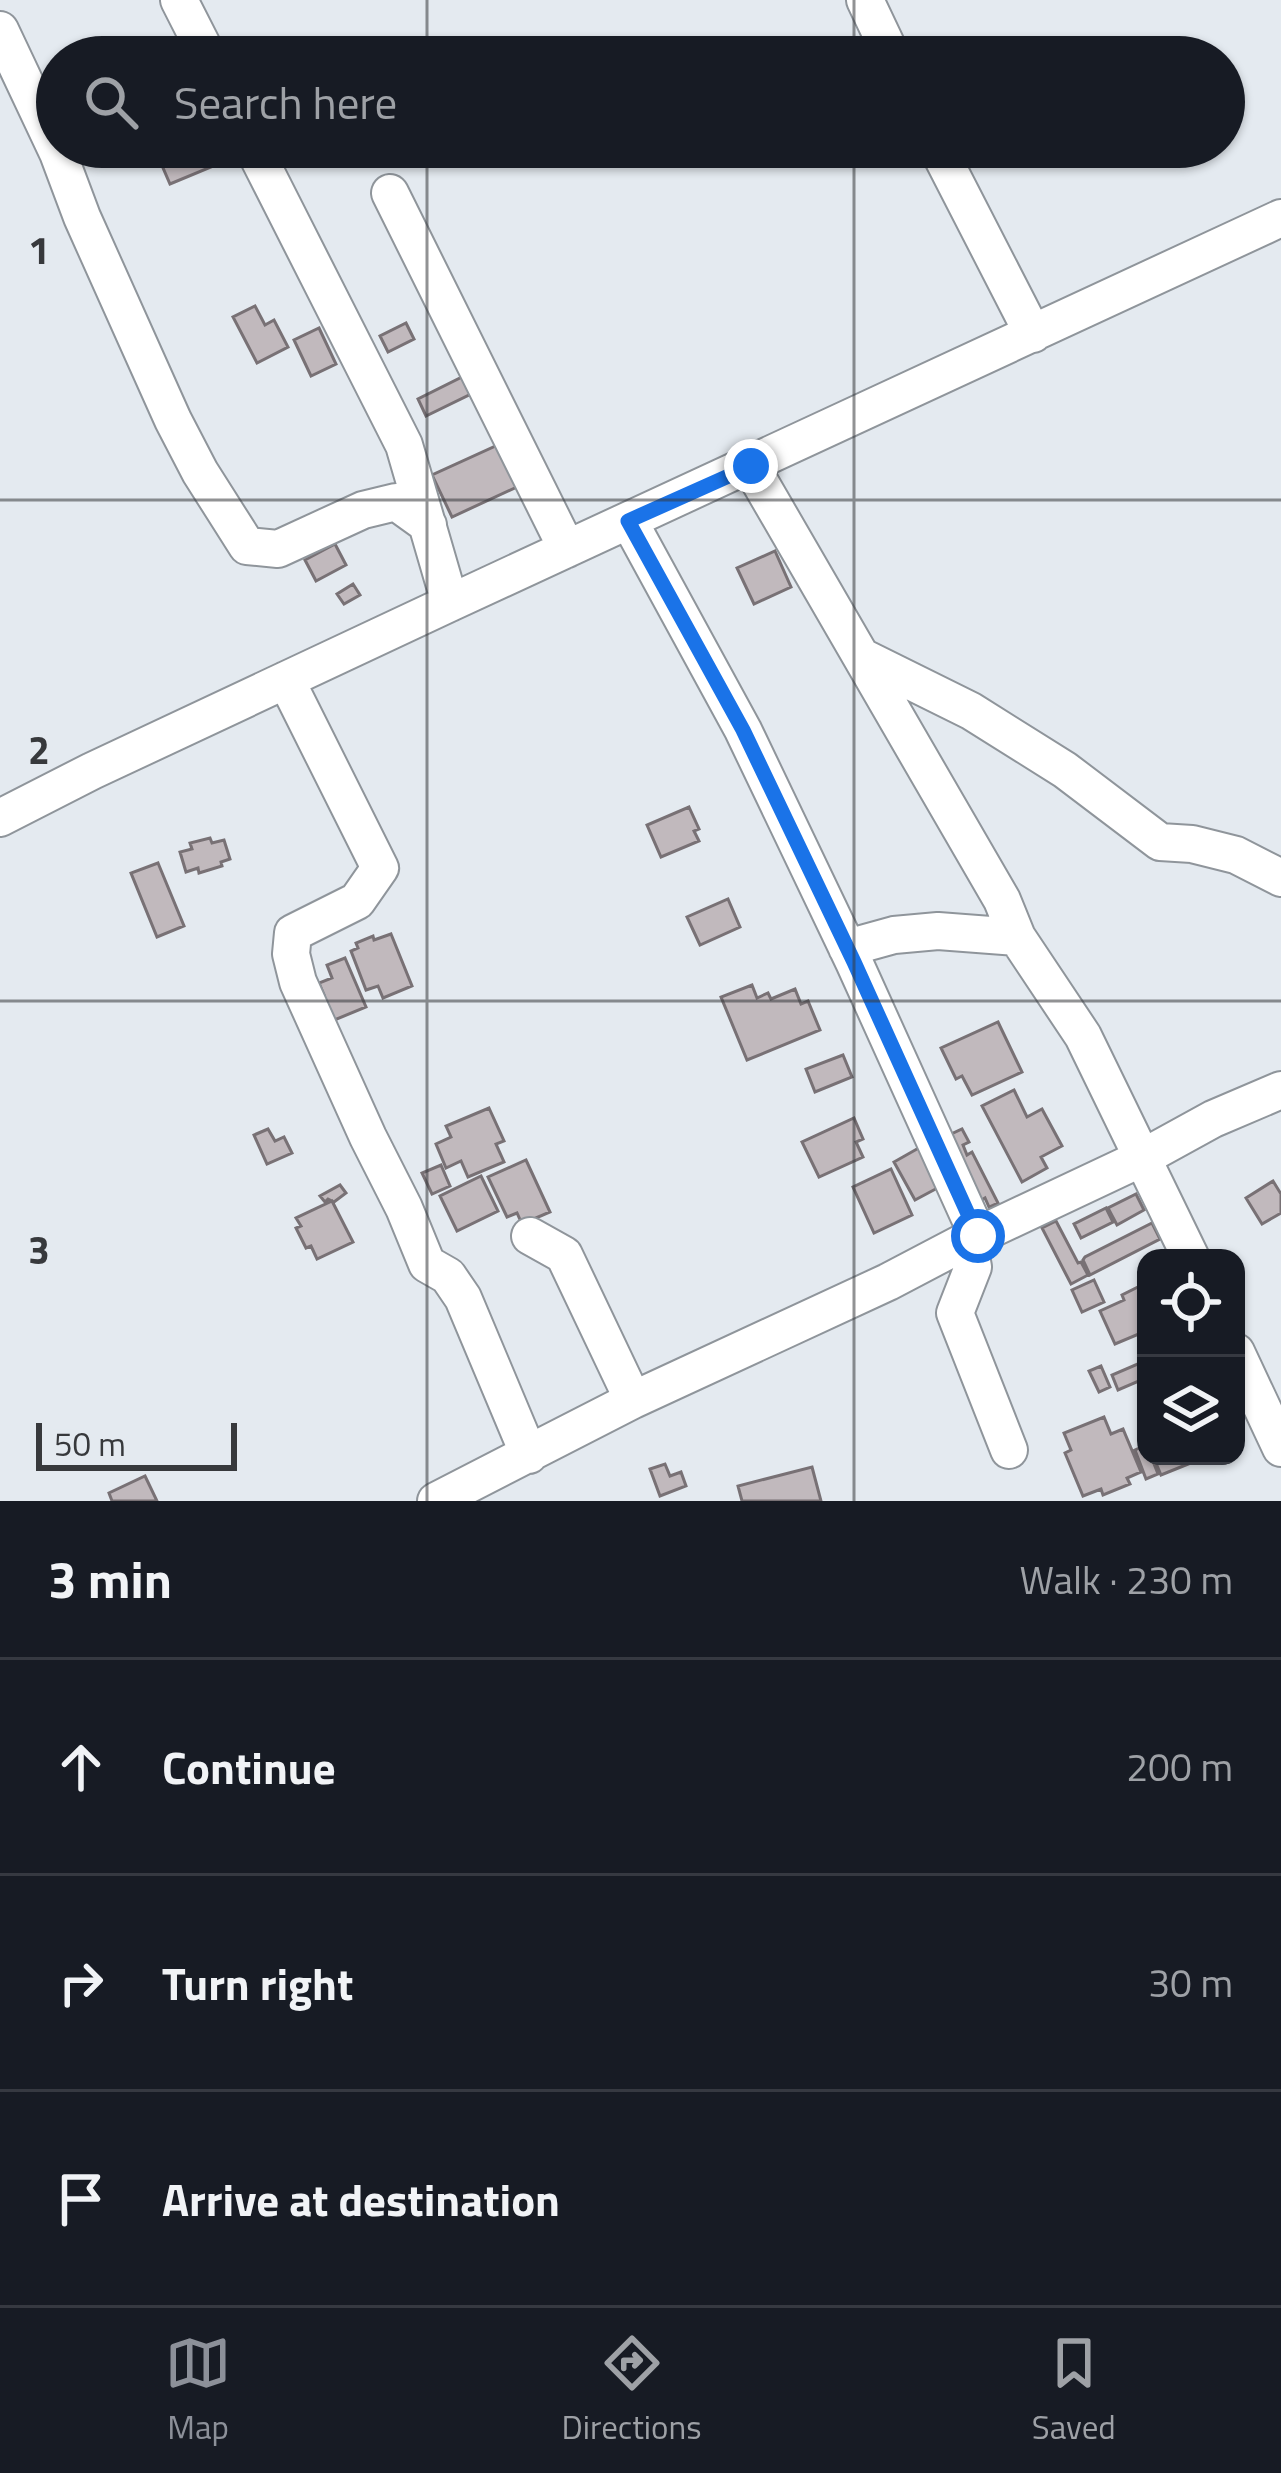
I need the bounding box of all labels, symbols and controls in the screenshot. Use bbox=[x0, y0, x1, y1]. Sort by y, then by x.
search box bbox=[36, 36, 1245, 168]
text: Search here bbox=[174, 68, 397, 136]
icon: search bbox=[78, 69, 144, 135]
text: 1 bbox=[28, 220, 50, 279]
route end bbox=[724, 439, 778, 493]
text: 2 bbox=[28, 720, 50, 779]
route start bbox=[951, 1209, 1005, 1263]
text: 3 bbox=[28, 1220, 50, 1279]
map controls bbox=[1137, 1249, 1245, 1465]
button: locate bbox=[1137, 1249, 1245, 1357]
button: layers bbox=[1137, 1357, 1245, 1465]
scale bar bbox=[36, 1417, 237, 1470]
text: 50 m bbox=[54, 1419, 126, 1469]
text: 3 min bbox=[48, 1540, 172, 1618]
text: Walk · 230 m bbox=[1019, 1550, 1233, 1609]
text: Continue bbox=[162, 1733, 336, 1801]
icon: ahead bbox=[48, 1734, 114, 1800]
text: 200 m bbox=[1126, 1737, 1233, 1796]
text: Turn right bbox=[162, 1949, 353, 2017]
icon: right bbox=[48, 1950, 114, 2016]
text: 30 m bbox=[1148, 1953, 1233, 2012]
text: Arrive at destination bbox=[162, 2165, 560, 2233]
icon: arrive bbox=[48, 2166, 114, 2232]
tab: Map bbox=[165, 2330, 231, 2452]
tab: Directions bbox=[562, 2330, 701, 2452]
tab: Saved bbox=[1032, 2330, 1116, 2452]

